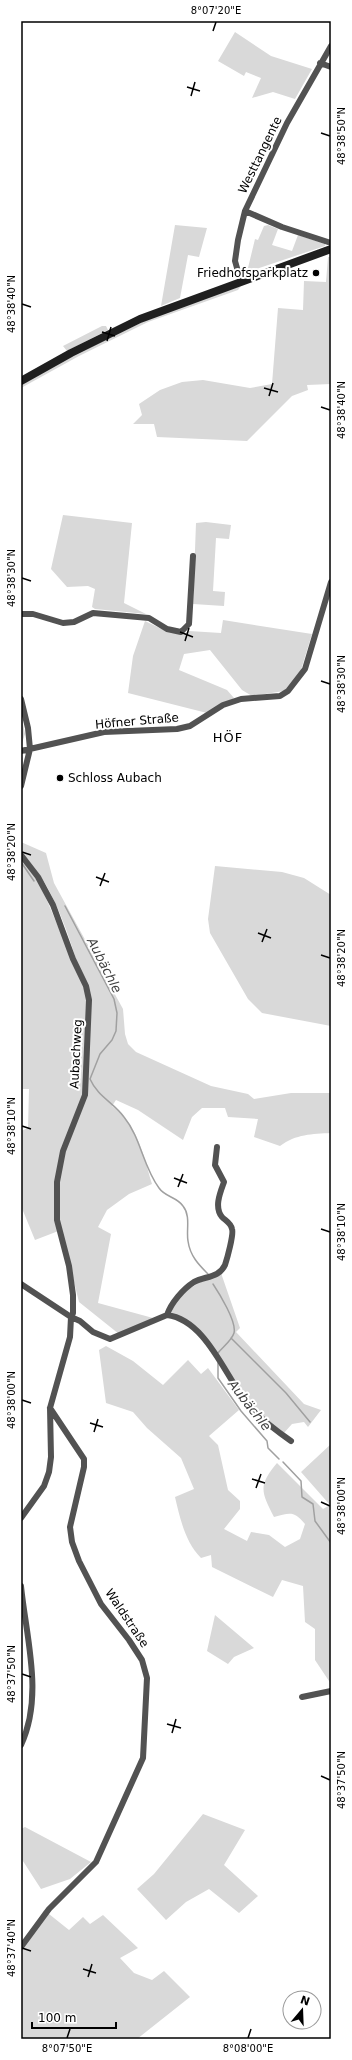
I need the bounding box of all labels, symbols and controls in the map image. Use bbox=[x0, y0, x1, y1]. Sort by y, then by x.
text: 8°07'20"E bbox=[191, 5, 241, 16]
text: 48°38'50"N bbox=[336, 107, 347, 165]
street label: Westtangente bbox=[235, 114, 285, 196]
place label: Friedhofsparkplatz bbox=[197, 266, 308, 280]
marker: Friedhofsparkplatz bbox=[311, 268, 321, 278]
text: 48°38'40"N bbox=[6, 275, 17, 333]
text: 48°38'40"N bbox=[336, 381, 347, 439]
text: 48°38'30"N bbox=[6, 549, 17, 607]
text: 48°38'30"N bbox=[336, 655, 347, 713]
street label: Höfner Straße bbox=[95, 710, 179, 732]
district label: HÖF bbox=[213, 729, 243, 745]
place label: Schloss Aubach bbox=[68, 771, 162, 785]
marker: Schloss Aubach bbox=[55, 773, 65, 783]
text: 48°38'20"N bbox=[6, 823, 17, 881]
text: 48°38'20"N bbox=[336, 929, 347, 987]
water label: Aubächle bbox=[84, 934, 125, 996]
street label: Aubachweg bbox=[67, 1019, 85, 1089]
text: 48°38'10"N bbox=[6, 1097, 17, 1155]
text: 48°38'10"N bbox=[336, 1203, 347, 1261]
text: 48°38'00"N bbox=[6, 1371, 17, 1429]
water label: Aubächle bbox=[224, 1376, 274, 1434]
text: 48°38'00"N bbox=[336, 1477, 347, 1535]
street label: Waldstraße bbox=[102, 1586, 152, 1650]
text: 48°37'50"N bbox=[6, 1645, 17, 1703]
text: 48°37'50"N bbox=[336, 1751, 347, 1809]
text: 48°37'40"N bbox=[6, 1919, 17, 1977]
north arrow bbox=[282, 1990, 322, 2030]
text: N bbox=[299, 1993, 312, 2009]
scale bar bbox=[32, 2004, 116, 2030]
text: 100 m bbox=[38, 2011, 76, 2025]
text: 8°07'50"E bbox=[42, 2043, 92, 2054]
text: 8°08'00"E bbox=[223, 2043, 273, 2054]

